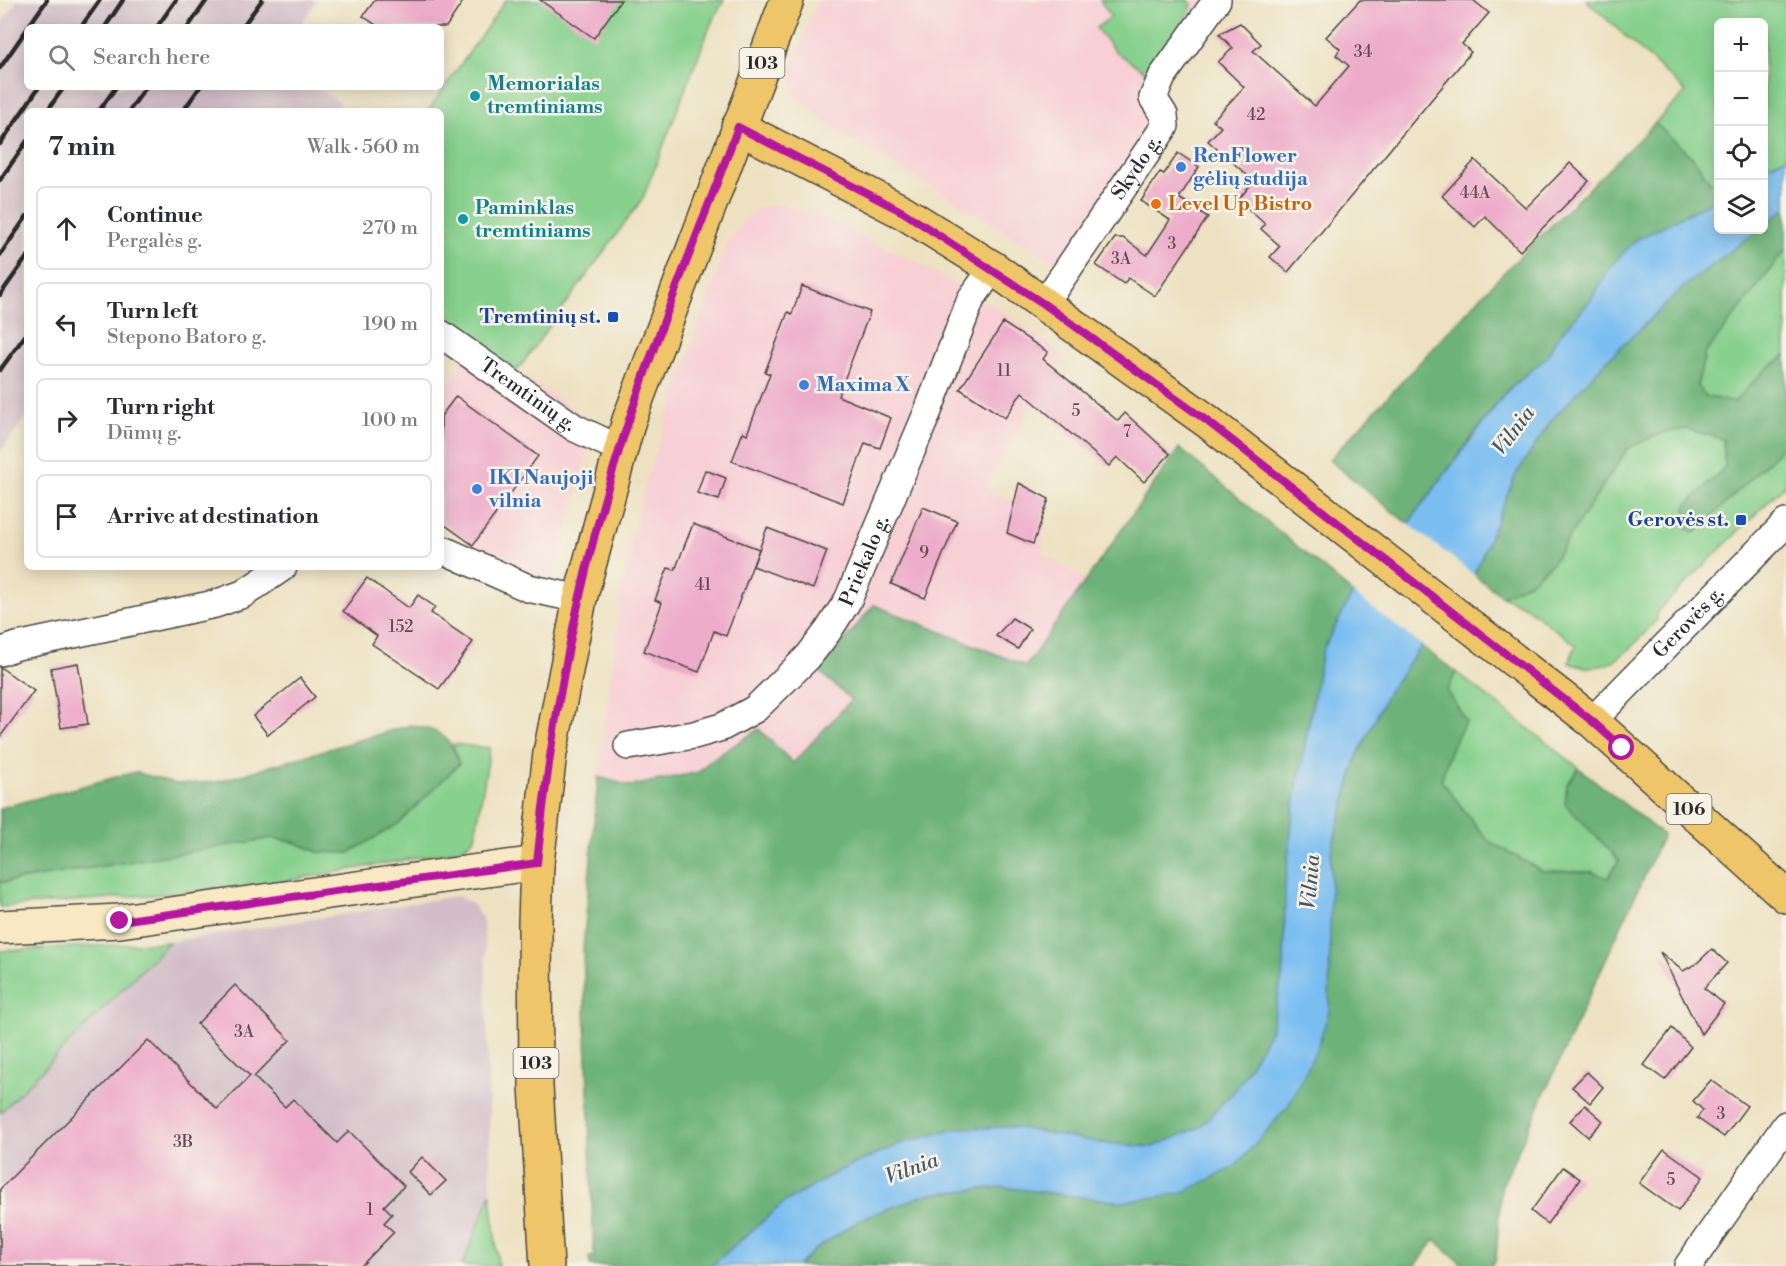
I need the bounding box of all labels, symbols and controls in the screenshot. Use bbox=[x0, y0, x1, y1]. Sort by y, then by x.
map controls bbox=[1714, 18, 1768, 234]
button: + bbox=[1714, 18, 1768, 72]
search box bbox=[24, 24, 444, 90]
icon: search bbox=[45, 41, 78, 74]
house number: 34 bbox=[1354, 42, 1373, 62]
text: Search here bbox=[93, 44, 210, 71]
road number: 103 bbox=[740, 48, 784, 78]
place label: Memorialas tremtiniams bbox=[487, 72, 603, 120]
button: − bbox=[1714, 72, 1768, 126]
marker: Memorialas tremtiniams bbox=[468, 89, 482, 103]
house number: 42 bbox=[1247, 105, 1265, 125]
button: locate bbox=[1714, 126, 1768, 180]
text: 7 min bbox=[48, 131, 115, 163]
street label: Skydo g. bbox=[1106, 131, 1167, 205]
text: Walk · 560 m bbox=[307, 135, 420, 160]
place label: RenFlower gėlių studija bbox=[1193, 144, 1308, 192]
marker: RenFlower gėlių studija bbox=[1174, 160, 1188, 174]
button: layers bbox=[1714, 180, 1768, 234]
house number: 44A bbox=[1460, 183, 1491, 203]
place label: Level Up Bistro bbox=[1168, 192, 1312, 217]
place label: Paminklas tremtiniams bbox=[475, 196, 591, 244]
marker: Level Up Bistro bbox=[1149, 197, 1163, 211]
text: Continue bbox=[107, 202, 203, 229]
icon: ahead bbox=[50, 212, 83, 245]
marker: Paminklas tremtiniams bbox=[456, 212, 470, 226]
text: 270 m bbox=[362, 216, 418, 241]
text: Pergalės g. bbox=[107, 229, 202, 254]
house number: 3 bbox=[1168, 234, 1177, 254]
house number: 3A bbox=[1111, 249, 1132, 269]
text: Turn left bbox=[107, 298, 198, 325]
place label: Tremtinių st. bbox=[480, 305, 601, 330]
icon: left bbox=[50, 308, 83, 341]
marker: Tremtinių st. bbox=[606, 310, 620, 324]
text: 190 m bbox=[363, 312, 418, 337]
text: Stepono Batoro g. bbox=[107, 325, 266, 350]
street label: Tremtinių g. bbox=[475, 353, 581, 437]
house number: 11 bbox=[997, 361, 1011, 381]
place label: Maxima X bbox=[816, 373, 911, 398]
marker: Maxima X bbox=[797, 378, 811, 392]
text: Turn right bbox=[107, 394, 215, 421]
house number: 5 bbox=[1072, 401, 1081, 421]
water label: Vilnia bbox=[1487, 401, 1541, 461]
icon: right bbox=[50, 404, 83, 437]
text: 100 m bbox=[362, 408, 418, 433]
text: Dūmų g. bbox=[107, 421, 182, 446]
house number: 7 bbox=[1123, 422, 1131, 442]
place label: IKI Naujoji vilnia bbox=[488, 466, 594, 514]
marker: IKI Naujoji vilnia bbox=[470, 482, 484, 496]
icon: arrive bbox=[50, 500, 83, 533]
text: Arrive at destination bbox=[107, 503, 319, 530]
place label: Gerovės st. bbox=[1628, 508, 1729, 533]
street label: Priekalo g. bbox=[834, 512, 895, 610]
marker: Gerovės st. bbox=[1734, 513, 1748, 527]
house number: 9 bbox=[919, 543, 929, 563]
house number: 41 bbox=[695, 575, 711, 595]
street label: Gerovės g. bbox=[1648, 581, 1729, 664]
house number: 152 bbox=[389, 617, 413, 637]
route start bbox=[1608, 734, 1634, 760]
road number: 106 bbox=[1666, 794, 1712, 824]
water label: Vilnia bbox=[1296, 853, 1326, 910]
route end bbox=[106, 907, 132, 933]
house number: 3A bbox=[234, 1022, 255, 1042]
road number: 103 bbox=[514, 1048, 558, 1078]
house number: 3 bbox=[1717, 1104, 1726, 1124]
house number: 3B bbox=[173, 1132, 193, 1152]
water label: Vilnia bbox=[882, 1147, 943, 1191]
house number: 5 bbox=[1667, 1170, 1676, 1190]
house number: 1 bbox=[367, 1200, 374, 1220]

